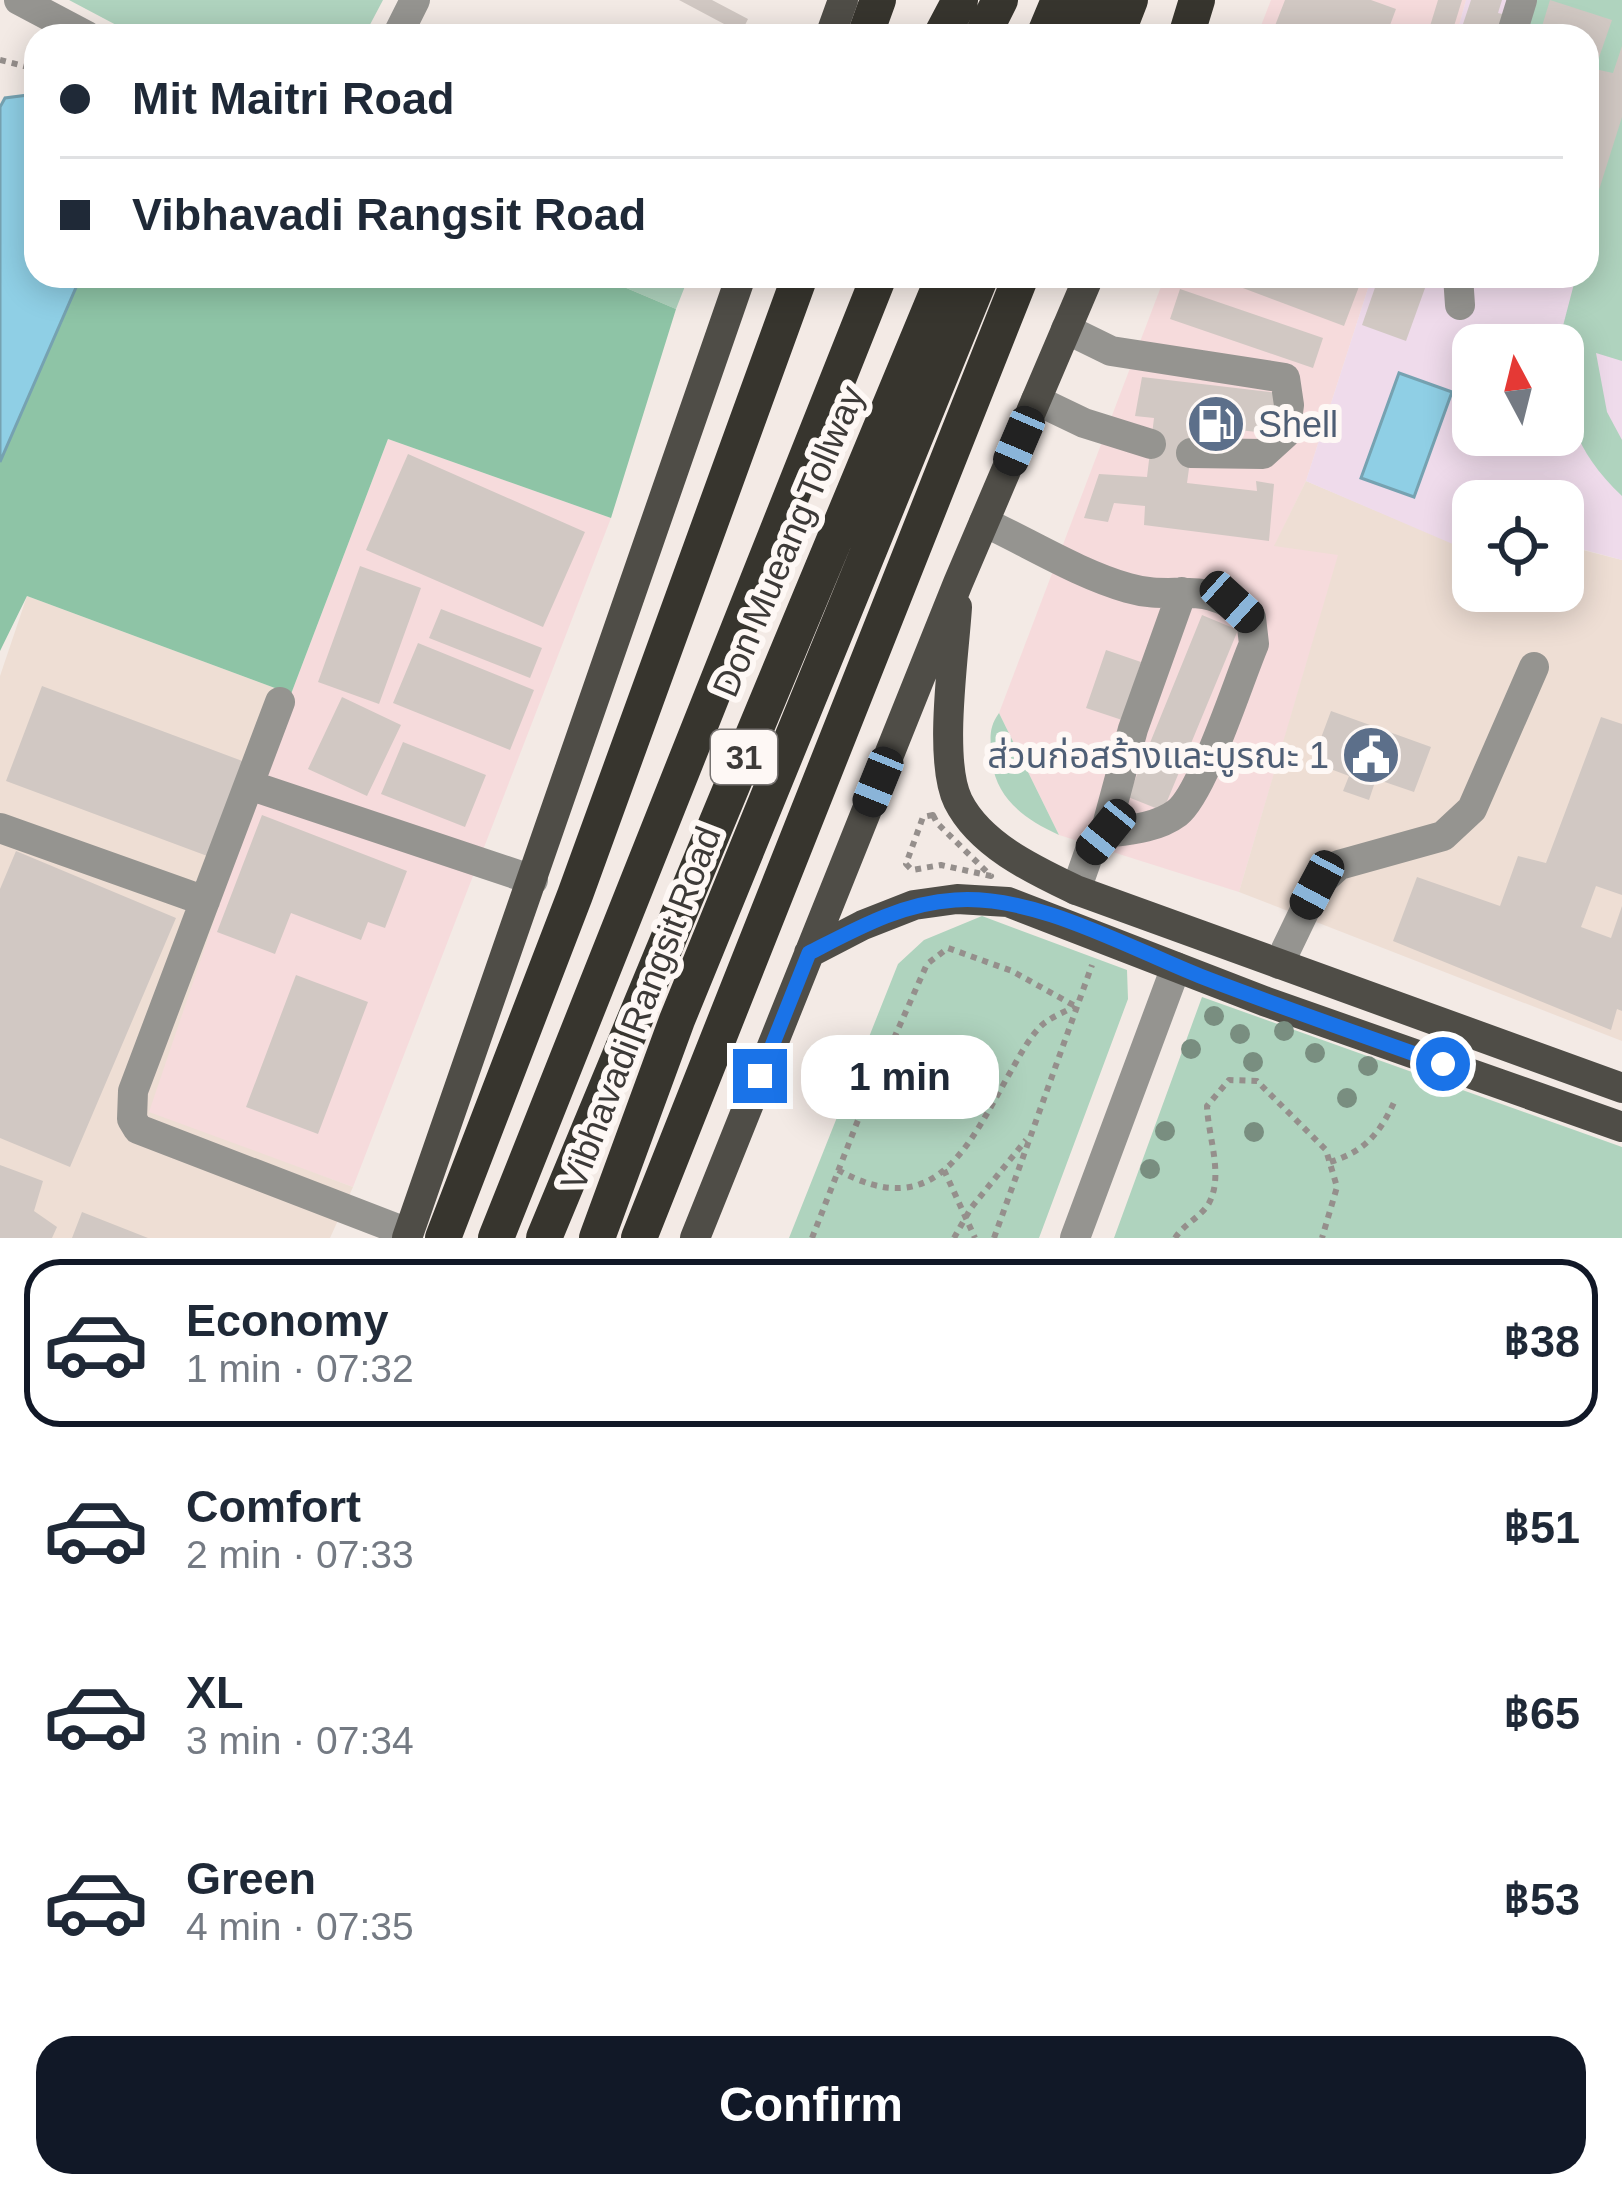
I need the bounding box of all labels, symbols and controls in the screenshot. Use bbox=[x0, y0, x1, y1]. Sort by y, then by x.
text: Mit Maitri Road bbox=[132, 73, 455, 124]
text: Vibhavadi Rangsit Road bbox=[132, 189, 646, 240]
north arrow bbox=[1452, 324, 1584, 456]
map controls bbox=[1452, 324, 1584, 612]
street label: Don Mueang Tollway bbox=[704, 380, 872, 703]
fuel station icon: Shell bbox=[1185, 393, 1247, 455]
car bbox=[988, 401, 1050, 481]
place label: Shell bbox=[1258, 404, 1338, 445]
button: locate bbox=[1452, 480, 1584, 612]
car bbox=[1193, 565, 1271, 639]
public building icon: ส่วนก่อสร้างและบูรณะ 1 bbox=[1340, 724, 1402, 786]
road number: 31 bbox=[711, 730, 777, 784]
place label: ส่วนก่อสร้างและบูรณะ 1 bbox=[987, 735, 1329, 777]
car bbox=[848, 742, 908, 822]
car bbox=[1069, 793, 1143, 871]
street label: Vibhavadi Rangsit Road bbox=[552, 821, 729, 1196]
car bbox=[1284, 845, 1350, 925]
callout: 1 min bbox=[802, 1034, 1000, 1118]
route start bbox=[1416, 1037, 1470, 1091]
route end bbox=[733, 1049, 787, 1103]
text: 1 min bbox=[849, 1055, 951, 1098]
icon: car bbox=[42, 1289, 150, 1397]
text: Economy bbox=[186, 1295, 389, 1346]
text: ฿38 bbox=[1504, 1316, 1580, 1367]
text: 1 min · 07:32 bbox=[186, 1347, 414, 1390]
icon: car bbox=[42, 1475, 150, 1583]
text: Comfort bbox=[186, 1481, 361, 1532]
text: ฿51 bbox=[1504, 1502, 1580, 1553]
text: 2 min · 07:33 bbox=[186, 1533, 414, 1576]
icon: car bbox=[42, 1661, 150, 1769]
text: XL bbox=[186, 1667, 244, 1718]
text: ฿65 bbox=[1504, 1688, 1580, 1739]
text: 3 min · 07:34 bbox=[186, 1719, 414, 1762]
icon: car bbox=[42, 1847, 150, 1955]
text: Green bbox=[186, 1853, 316, 1904]
text: ฿53 bbox=[1504, 1874, 1580, 1925]
text: 4 min · 07:35 bbox=[186, 1905, 414, 1948]
button: Confirm bbox=[36, 2036, 1586, 2174]

